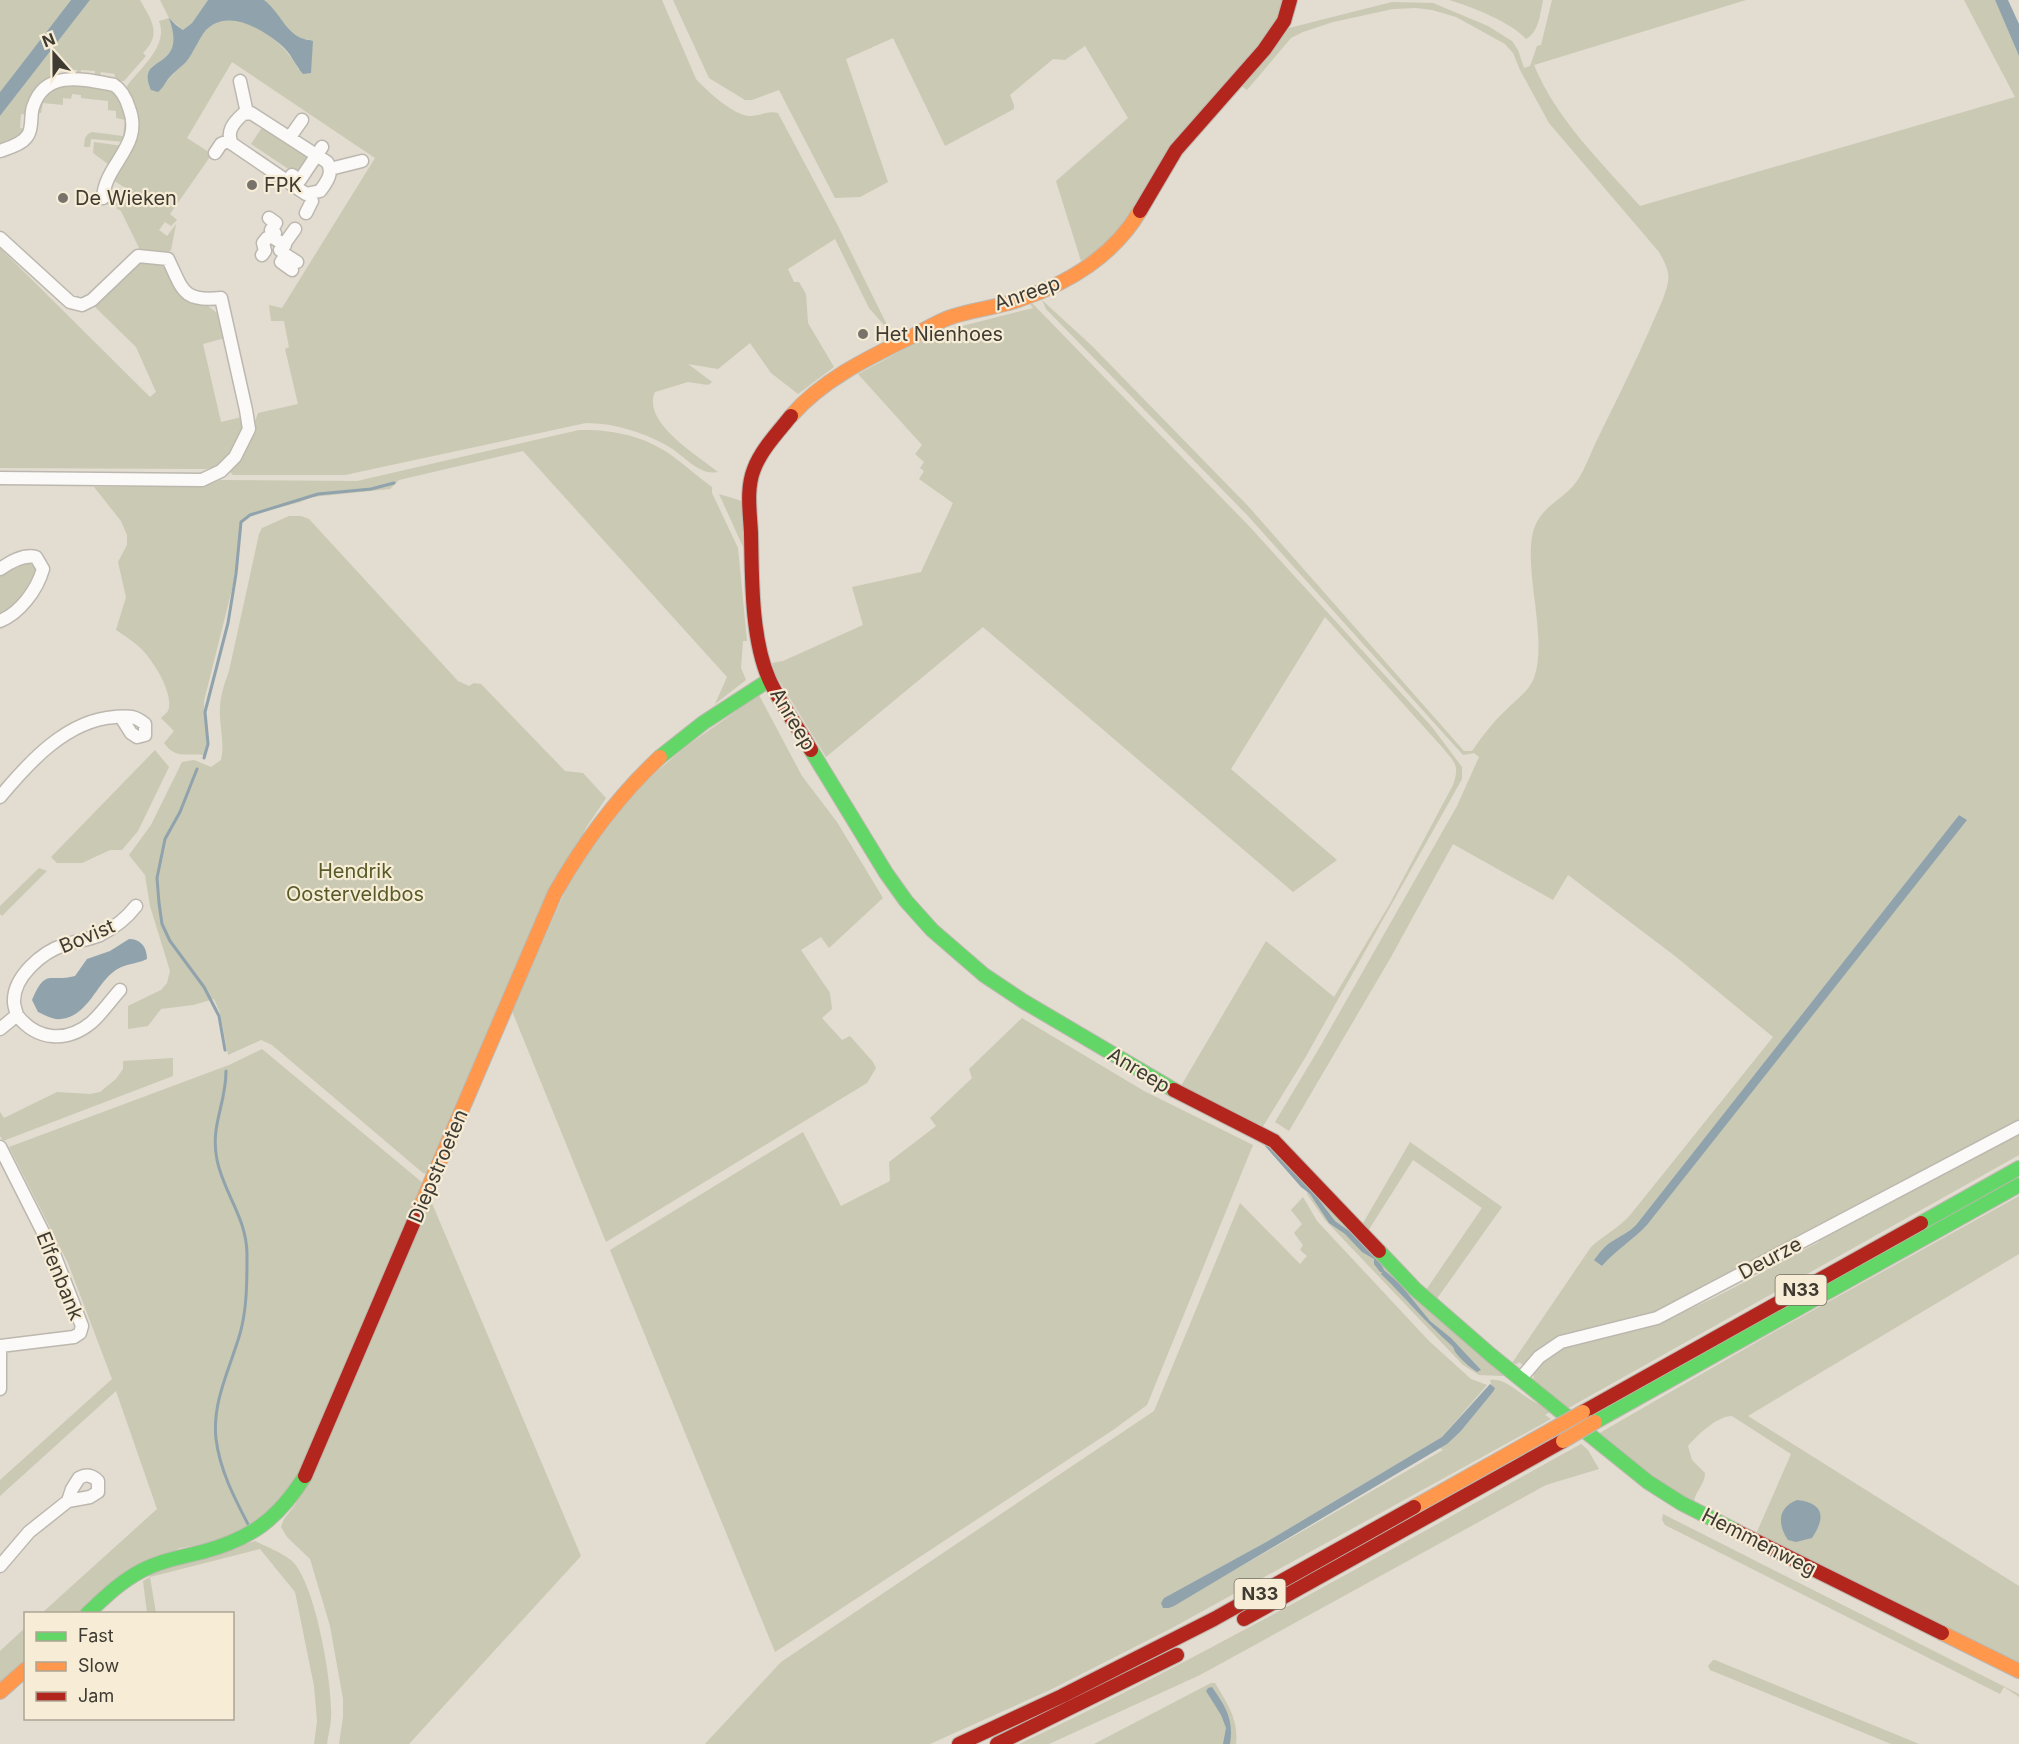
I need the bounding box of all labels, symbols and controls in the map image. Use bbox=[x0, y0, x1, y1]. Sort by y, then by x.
north arrow bbox=[24, 24, 84, 84]
text: N bbox=[39, 28, 58, 52]
place label: FPK bbox=[264, 173, 302, 197]
marker: FPK bbox=[245, 178, 259, 192]
place label: De Wieken bbox=[75, 186, 177, 210]
marker: De Wieken bbox=[56, 191, 70, 205]
street label: Anreep bbox=[991, 271, 1063, 315]
place label: Het Nienhoes bbox=[875, 322, 1003, 346]
marker: Het Nienhoes bbox=[856, 327, 870, 341]
street label: Anreep bbox=[765, 684, 821, 754]
park label: Hendrik Oosterveldbos bbox=[286, 859, 424, 906]
street label: Bovist bbox=[56, 913, 119, 958]
street label: Anreep bbox=[1104, 1042, 1174, 1098]
street label: Diepstroeten bbox=[403, 1106, 473, 1226]
street label: Elfenbank bbox=[31, 1228, 89, 1324]
street label: Deurze bbox=[1734, 1231, 1806, 1285]
road number: N33 bbox=[1776, 1275, 1826, 1305]
street label: Hemmenweg bbox=[1698, 1503, 1820, 1581]
road number: N33 bbox=[1234, 1579, 1286, 1609]
legend bbox=[24, 1612, 234, 1720]
text: Fast bbox=[78, 1625, 114, 1646]
text: Slow bbox=[78, 1655, 119, 1676]
text: Jam bbox=[78, 1685, 114, 1706]

